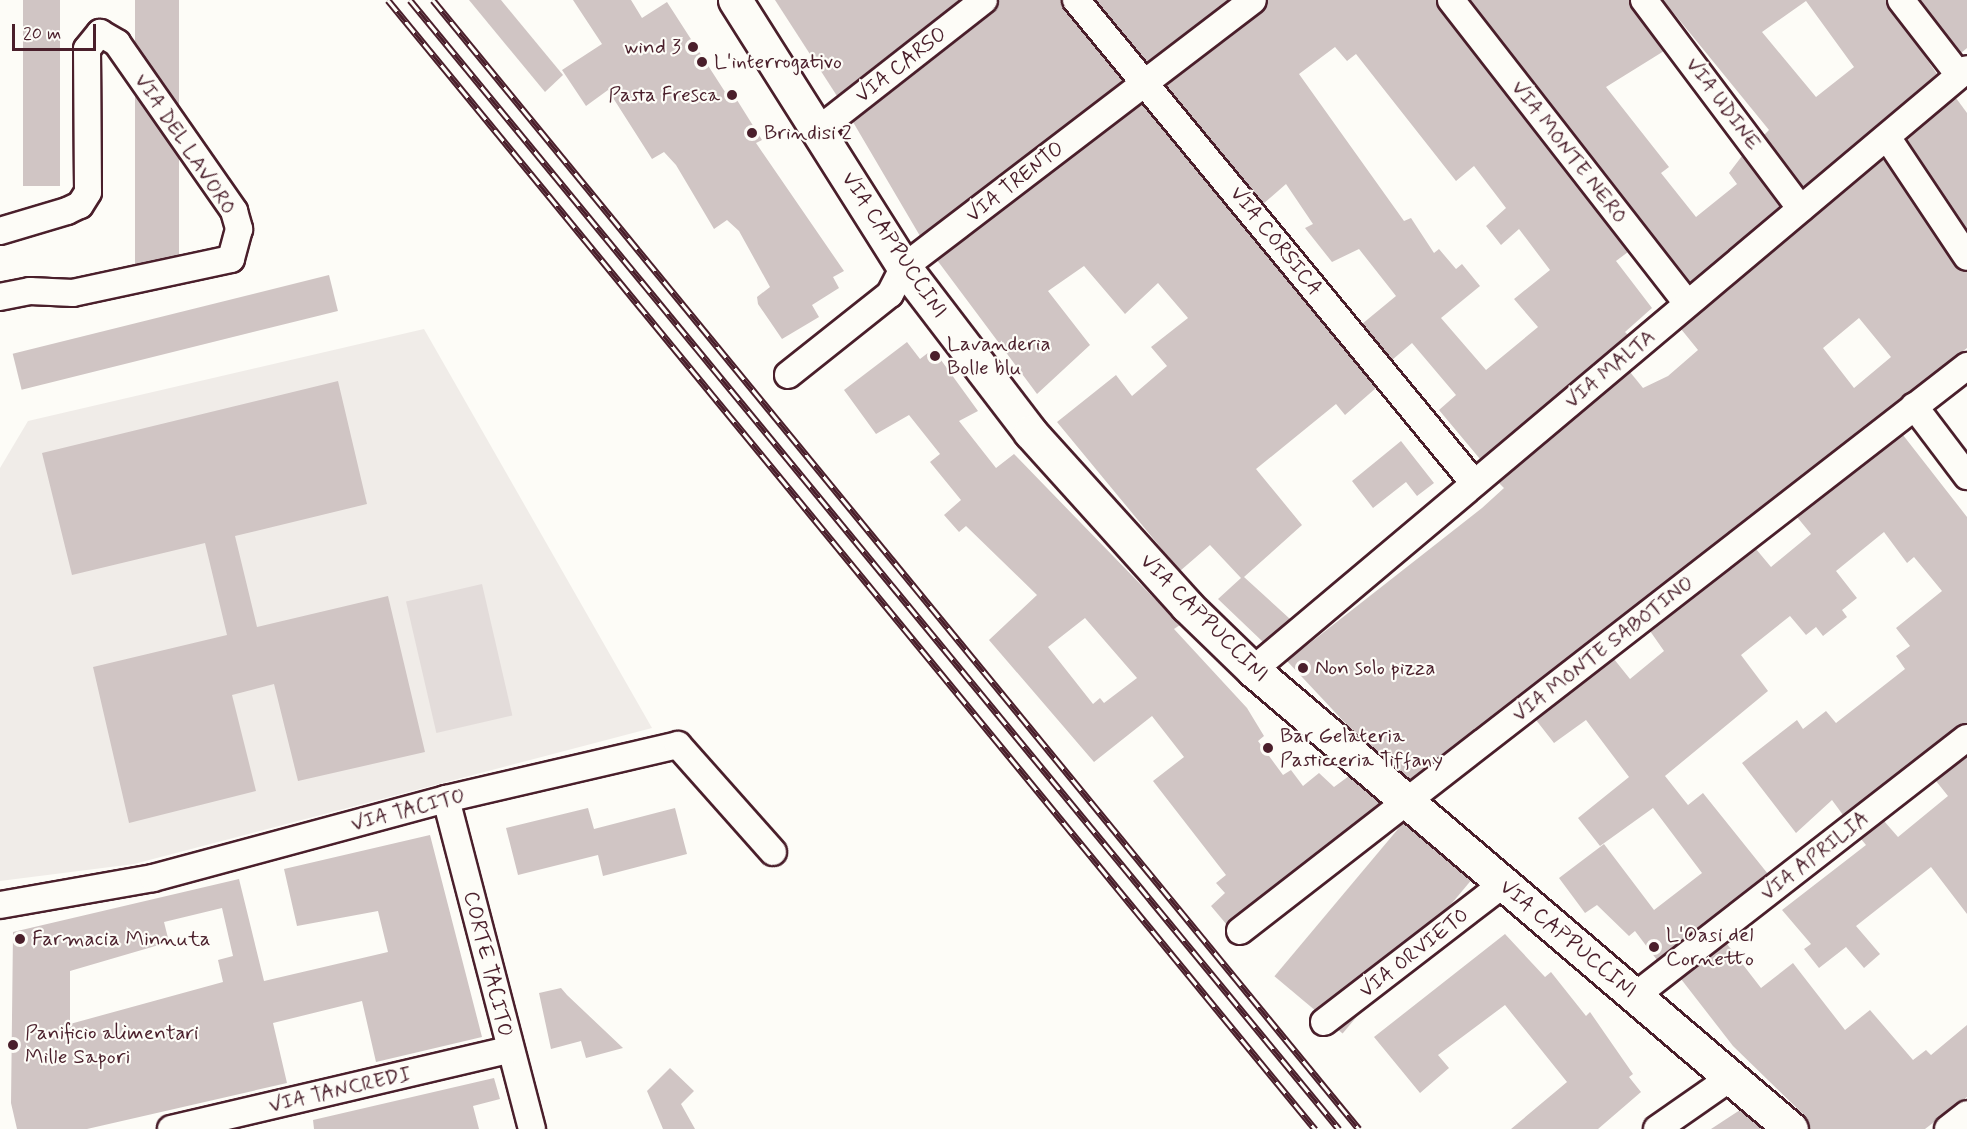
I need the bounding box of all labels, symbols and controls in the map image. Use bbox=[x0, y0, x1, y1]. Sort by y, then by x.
scale bar bbox=[15, 12, 99, 50]
text: 20 m bbox=[23, 22, 61, 46]
street label: VIA CARSO bbox=[850, 22, 952, 108]
place label: wind 3 bbox=[624, 34, 681, 60]
marker: wind 3 bbox=[686, 40, 700, 54]
place label: L'interrogativo bbox=[714, 49, 842, 75]
street label: VIA UDINE bbox=[1680, 52, 1766, 156]
marker: L'interrogativo bbox=[695, 55, 709, 69]
street label: VIA DEL LAVORO bbox=[128, 67, 242, 221]
street label: VIA MONTE NERO bbox=[1505, 75, 1633, 229]
place label: Pasta Fresca bbox=[611, 82, 720, 108]
marker: Pasta Fresca bbox=[725, 88, 739, 102]
place label: Brindisi 2 bbox=[764, 120, 852, 146]
marker: Brindisi 2 bbox=[745, 126, 759, 140]
street label: VIA TRENTO bbox=[961, 136, 1069, 228]
street label: VIA CAPPUCCINI bbox=[836, 168, 952, 322]
street label: VIA CORSICA bbox=[1223, 180, 1329, 302]
street label: VIA MALTA bbox=[1560, 324, 1660, 414]
place label: Lavanderia Bolle blu bbox=[947, 331, 1051, 381]
marker: Lavanderia Bolle blu bbox=[928, 349, 942, 363]
street label: VIA CAPPUCCINI bbox=[1135, 549, 1273, 687]
street label: VIA MONTE SABOTINO bbox=[1507, 570, 1699, 728]
place label: Non solo pizza bbox=[1315, 655, 1438, 681]
marker: Non solo pizza bbox=[1296, 661, 1310, 675]
place label: Bar Gelateria Pasticceria Tiffany bbox=[1280, 723, 1443, 773]
marker: Bar Gelateria Pasticceria Tiffany bbox=[1261, 741, 1275, 755]
street label: VIA TACITO bbox=[349, 783, 467, 837]
street label: VIA APRILIA bbox=[1757, 807, 1873, 905]
street label: VIA CAPPUCCINI bbox=[1495, 875, 1641, 1003]
street label: CORTE TACITO bbox=[458, 889, 518, 1039]
street label: VIA ORVIETO bbox=[1354, 902, 1474, 1004]
place label: L'Oasi del Cornetto bbox=[1666, 922, 1754, 972]
place label: Farmacia Minnuta bbox=[32, 926, 208, 952]
marker: Farmacia Minnuta bbox=[13, 932, 27, 946]
marker: L'Oasi del Cornetto bbox=[1647, 940, 1661, 954]
place label: Panificio alimentari Mille Sapori bbox=[25, 1020, 197, 1070]
marker: Panificio alimentari Mille Sapori bbox=[6, 1038, 20, 1052]
street label: VIA TANCREDI bbox=[268, 1062, 412, 1118]

